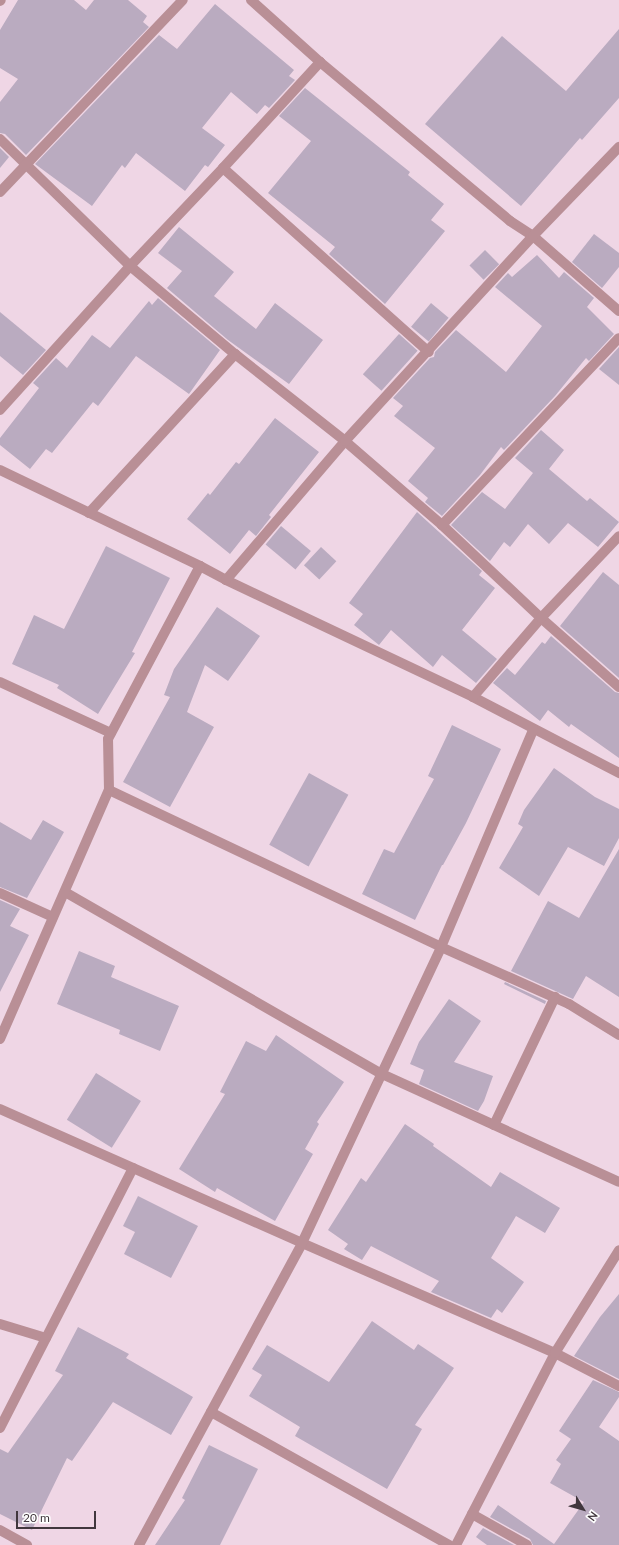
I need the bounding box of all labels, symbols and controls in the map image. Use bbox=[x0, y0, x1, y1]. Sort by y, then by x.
north arrow bbox=[563, 1489, 603, 1529]
scale bar bbox=[18, 1503, 98, 1529]
text: N bbox=[585, 1509, 601, 1524]
text: 20 m bbox=[23, 1510, 50, 1525]

